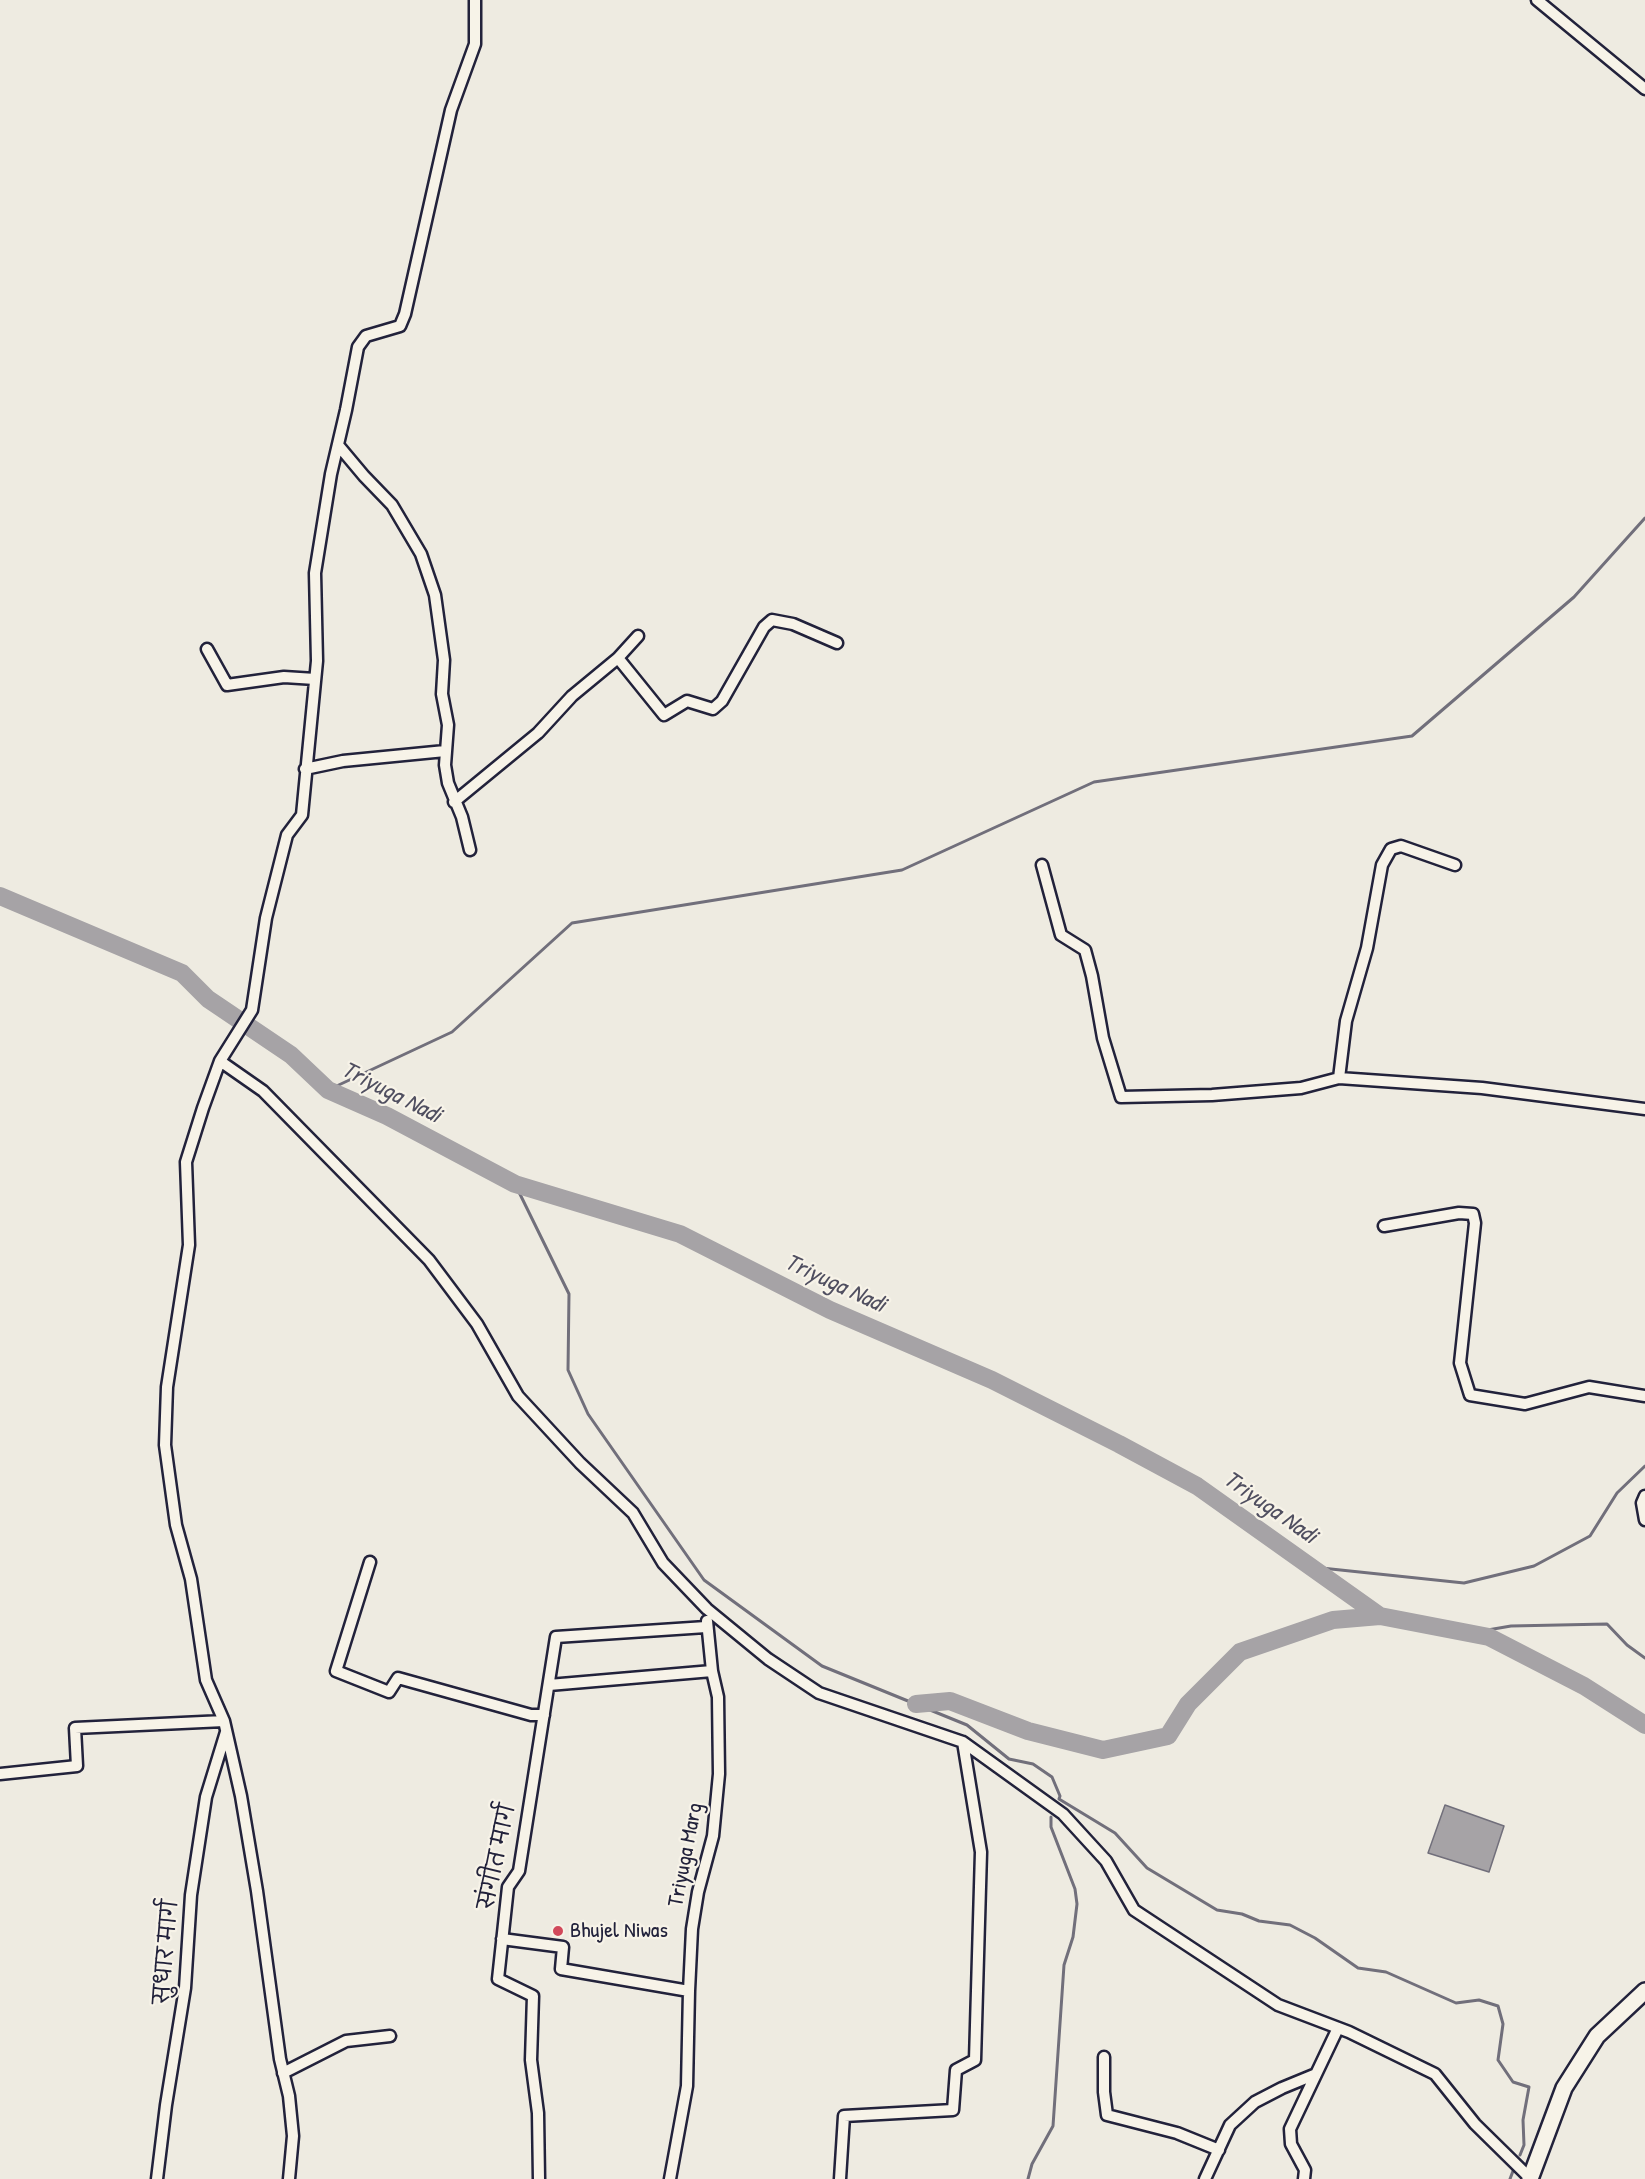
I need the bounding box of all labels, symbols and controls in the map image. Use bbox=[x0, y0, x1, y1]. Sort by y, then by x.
water label: Triyuga Nadi bbox=[336, 1056, 446, 1130]
water label: Triyuga Nadi bbox=[780, 1248, 890, 1320]
water label: Triyuga Nadi bbox=[1217, 1465, 1323, 1551]
street label: Triyuga Marg bbox=[663, 1801, 709, 1909]
street label: संगीत मार्ग bbox=[474, 1802, 522, 1912]
street label: सुधार मार्ग bbox=[149, 1899, 185, 2005]
place label: Bhujel Niwas bbox=[570, 1918, 668, 1944]
marker: Bhujel Niwas bbox=[551, 1924, 565, 1938]

